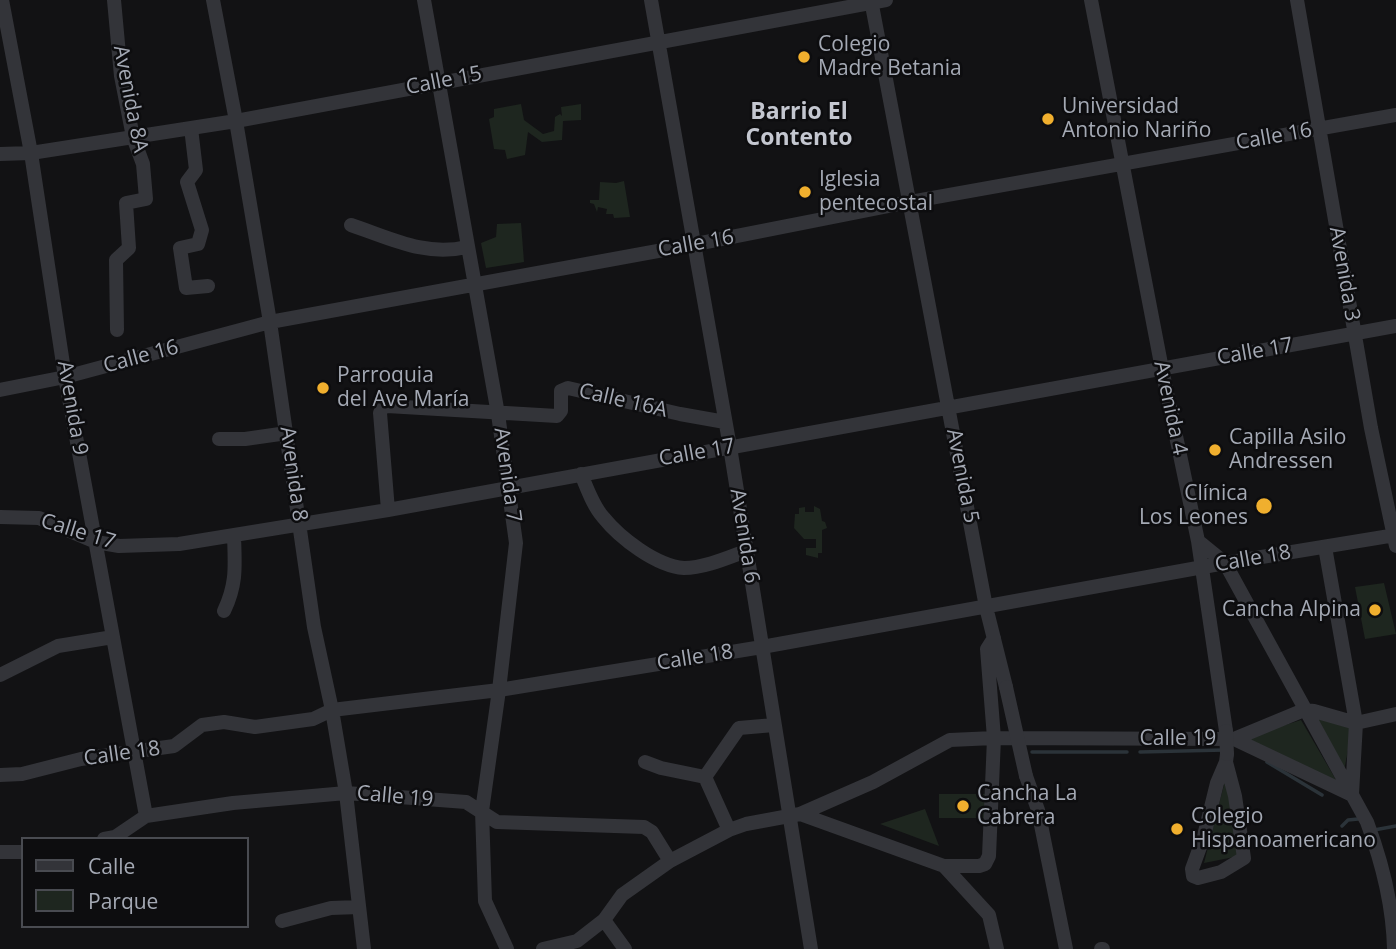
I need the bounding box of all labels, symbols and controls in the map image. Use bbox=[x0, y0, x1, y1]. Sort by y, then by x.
place label: Colegio Madre Betania bbox=[818, 32, 962, 82]
street label: Avenida 8A bbox=[107, 43, 153, 155]
marker: Colegio Madre Betania bbox=[796, 49, 812, 65]
street label: Calle 15 bbox=[404, 61, 484, 101]
place label: Universidad Antonio Nariño bbox=[1062, 94, 1211, 144]
district label: Barrio El Contento bbox=[746, 98, 852, 152]
marker: Universidad Antonio Nariño bbox=[1040, 111, 1056, 127]
street label: Calle 16 bbox=[1234, 118, 1314, 156]
place label: Iglesia pentecostal bbox=[819, 167, 933, 217]
marker: Iglesia pentecostal bbox=[797, 184, 813, 200]
street label: Calle 16 bbox=[656, 225, 736, 263]
street label: Avenida 3 bbox=[1323, 225, 1365, 323]
street label: Calle 17 bbox=[1215, 333, 1295, 371]
street label: Calle 16 bbox=[101, 335, 181, 379]
street label: Avenida 9 bbox=[51, 359, 93, 457]
street label: Avenida 4 bbox=[1148, 359, 1192, 457]
place label: Parroquia del Ave María bbox=[337, 363, 470, 413]
street label: Calle 16A bbox=[576, 379, 670, 423]
marker: Parroquia del Ave María bbox=[315, 380, 331, 396]
street label: Avenida 8 bbox=[274, 425, 312, 523]
place label: Capilla Asilo Andressen bbox=[1229, 425, 1346, 475]
street label: Avenida 7 bbox=[488, 426, 526, 524]
street label: Avenida 5 bbox=[940, 427, 984, 525]
street label: Calle 17 bbox=[657, 434, 737, 472]
marker: Capilla Asilo Andressen bbox=[1207, 442, 1223, 458]
place label: Clínica Los Leones bbox=[1139, 481, 1248, 531]
street label: Avenida 6 bbox=[724, 487, 764, 585]
marker: Clínica Los Leones bbox=[1254, 496, 1274, 516]
street label: Calle 17 bbox=[38, 509, 118, 555]
street label: Calle 18 bbox=[1213, 540, 1293, 578]
place label: Cancha Alpina bbox=[1222, 597, 1361, 623]
marker: Cancha Alpina bbox=[1367, 602, 1383, 618]
street label: Calle 18 bbox=[655, 640, 735, 676]
street label: Calle 19 bbox=[1140, 726, 1216, 752]
street label: Calle 18 bbox=[82, 736, 162, 772]
street label: Calle 19 bbox=[356, 781, 434, 813]
place label: Cancha La Cabrera bbox=[977, 781, 1077, 831]
marker: Cancha La Cabrera bbox=[955, 798, 971, 814]
place label: Colegio Hispanoamericano bbox=[1191, 804, 1376, 854]
marker: Colegio Hispanoamericano bbox=[1169, 821, 1185, 837]
legend bbox=[21, 837, 248, 928]
text: Calle bbox=[88, 852, 135, 880]
text: Parque bbox=[88, 887, 158, 915]

